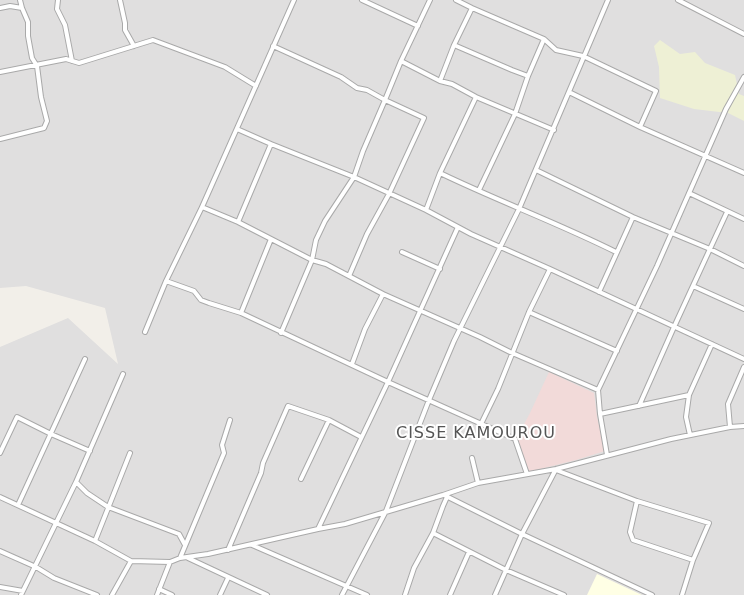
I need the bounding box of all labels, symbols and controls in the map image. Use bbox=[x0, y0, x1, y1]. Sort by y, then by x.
district label: CISSE KAMOUROU bbox=[396, 424, 556, 444]

